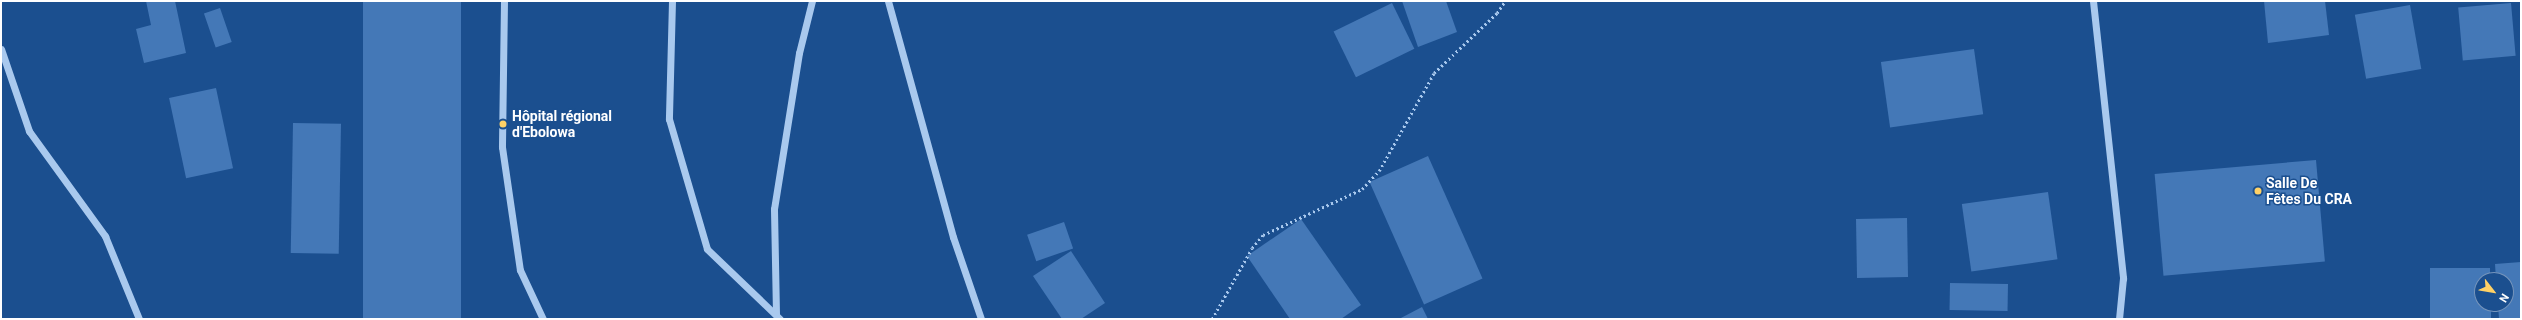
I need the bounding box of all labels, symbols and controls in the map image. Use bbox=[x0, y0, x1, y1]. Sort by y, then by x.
place label: Hôpital régional d'Ebolowa bbox=[512, 108, 612, 140]
marker: Hôpital régional d'Ebolowa bbox=[497, 118, 509, 130]
place label: Salle De Fêtes Du CRA bbox=[2266, 175, 2352, 208]
marker: Salle De Fêtes Du CRA bbox=[2253, 186, 2263, 196]
north arrow bbox=[2474, 272, 2514, 312]
text: N bbox=[2496, 291, 2511, 305]

